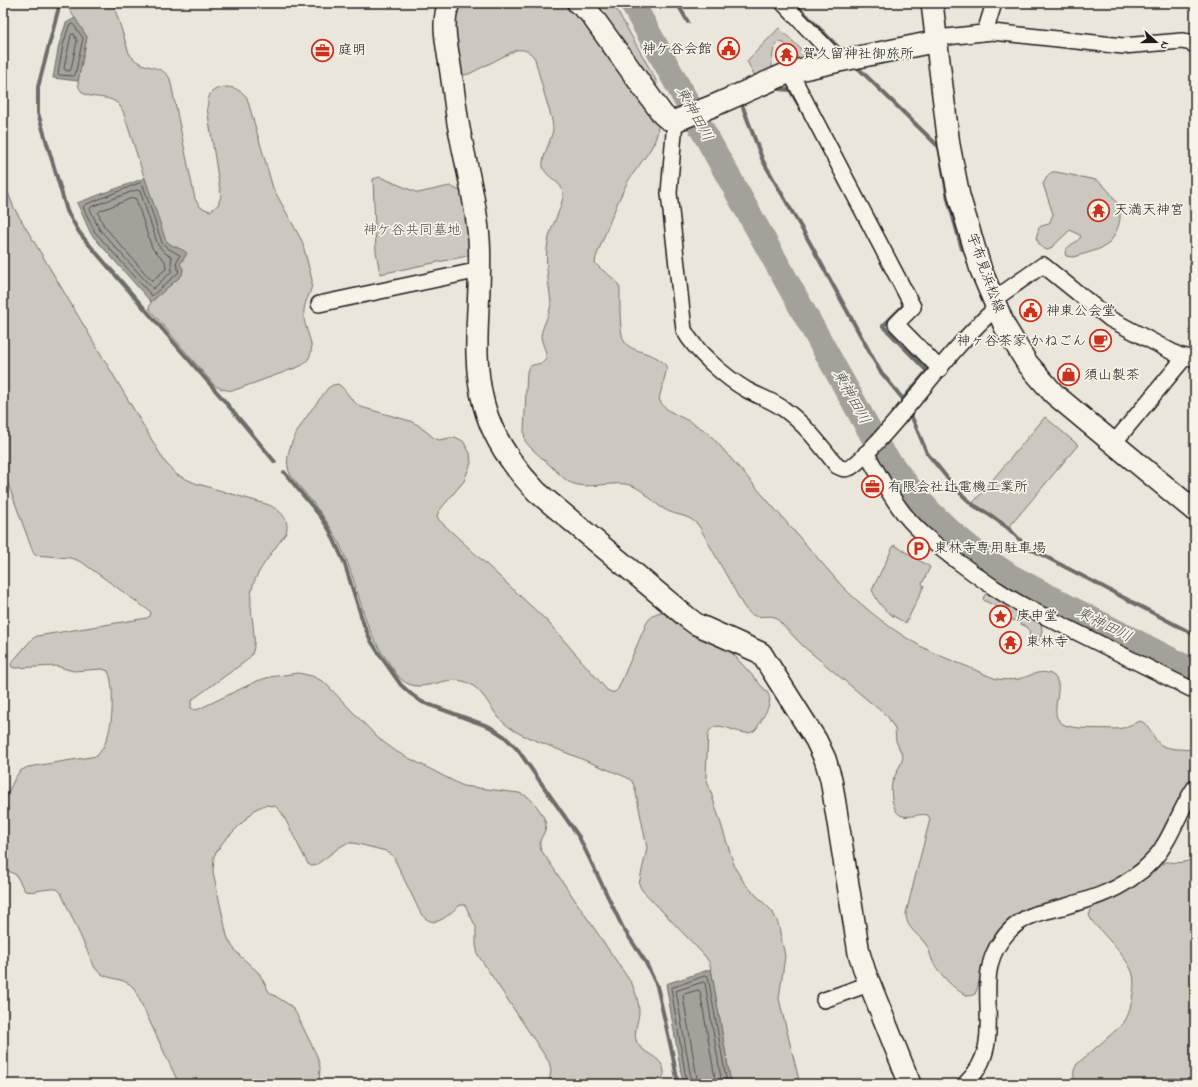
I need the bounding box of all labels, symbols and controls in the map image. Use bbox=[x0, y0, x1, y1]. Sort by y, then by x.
north arrow bbox=[1136, 22, 1176, 62]
public building icon: 神ケ谷会館 bbox=[715, 36, 741, 62]
office icon: 庭明 bbox=[310, 37, 336, 63]
place label: 神ケ谷会館 bbox=[642, 39, 712, 60]
text: N bbox=[1156, 39, 1173, 52]
place label: 庭明 bbox=[338, 40, 366, 61]
temple icon: 賀久留神社御旅所 bbox=[774, 41, 800, 67]
place label: 賀久留神社御旅所 bbox=[802, 44, 914, 65]
water label: 東神田川 bbox=[670, 82, 718, 146]
temple icon: 天満天神宮 bbox=[1085, 197, 1111, 223]
place label: 天満天神宮 bbox=[1114, 200, 1184, 221]
park label: 神ケ谷共同墓地 bbox=[363, 220, 461, 241]
street label: 宇布見浜松線 bbox=[961, 230, 1009, 316]
public building icon: 神東公会堂 bbox=[1017, 298, 1043, 324]
place label: 神東公会堂 bbox=[1046, 301, 1116, 322]
cafe icon: 神ヶ谷茶家 かねごん bbox=[1088, 328, 1114, 354]
place label: 神ヶ谷茶家 かねごん bbox=[957, 331, 1086, 352]
shop icon: 須山製茶 bbox=[1056, 362, 1082, 388]
water label: 東神田川 bbox=[827, 365, 875, 429]
place label: 須山製茶 bbox=[1084, 365, 1140, 386]
office icon: 有限会社辻電機工業所 bbox=[860, 474, 886, 500]
place label: 有限会社辻電機工業所 bbox=[888, 477, 1028, 498]
parking icon: 東林寺専用駐車場 bbox=[905, 535, 931, 561]
place label: 東林寺専用駐車場 bbox=[934, 538, 1046, 559]
water label: 東神田川 bbox=[1072, 602, 1136, 648]
place icon: 庚申堂 bbox=[987, 603, 1013, 629]
place label: 庚申堂 bbox=[1016, 606, 1058, 627]
temple icon: 東林寺 bbox=[997, 629, 1023, 655]
place label: 東林寺 bbox=[1026, 632, 1068, 653]

